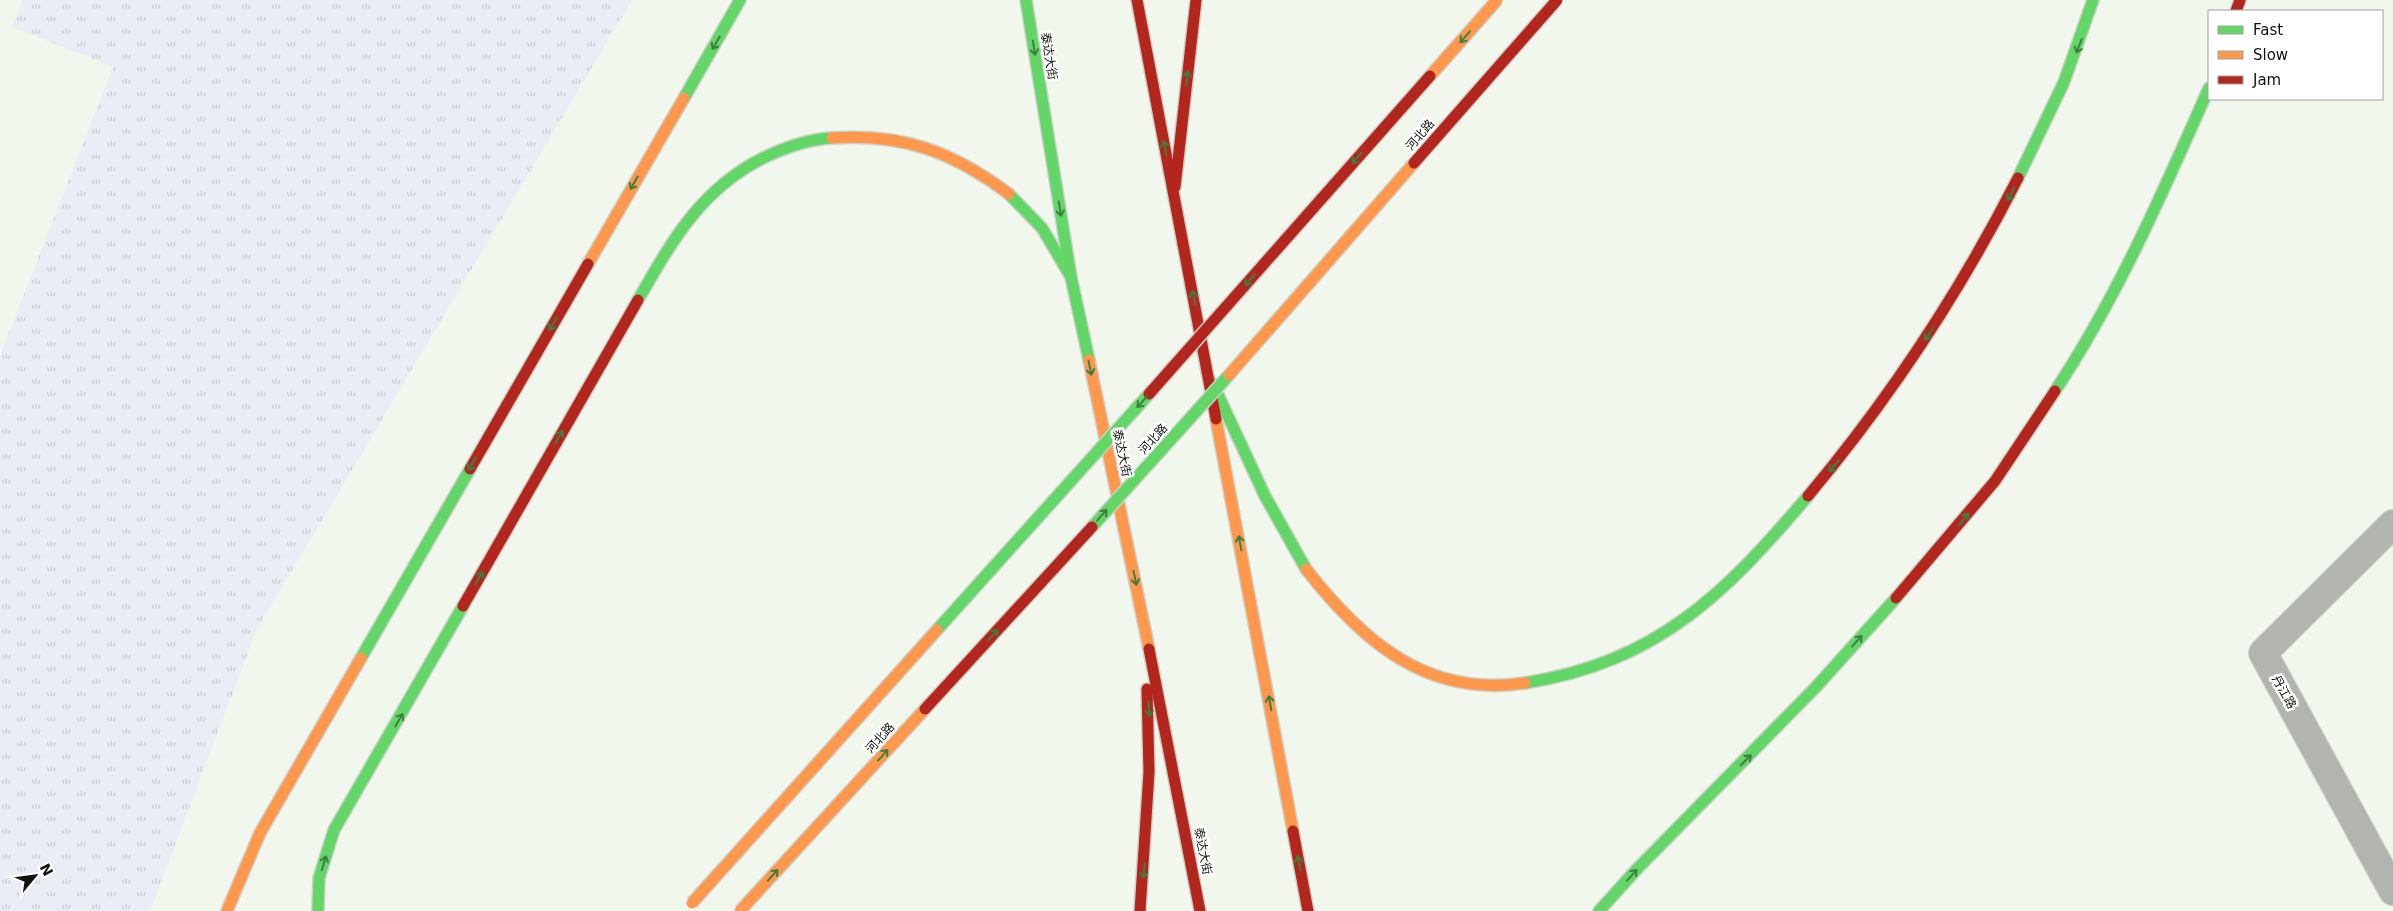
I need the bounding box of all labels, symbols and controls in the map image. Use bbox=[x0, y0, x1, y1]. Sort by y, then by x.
legend bbox=[2208, 10, 2383, 100]
text: Fast bbox=[2253, 21, 2283, 39]
one-way arrow bbox=[1459, 30, 1471, 43]
street label: 泰达大街 bbox=[1038, 31, 1060, 81]
one-way arrow bbox=[711, 35, 721, 49]
one-way arrow bbox=[2074, 38, 2083, 54]
one-way arrow bbox=[1029, 40, 1039, 56]
text: Slow bbox=[2253, 46, 2288, 64]
one-way arrow bbox=[1182, 71, 1192, 87]
text: Jam bbox=[2252, 71, 2281, 89]
street label: 河北路 bbox=[1403, 117, 1437, 153]
one-way arrow bbox=[1160, 141, 1169, 157]
one-way arrow bbox=[1351, 152, 1363, 165]
one-way arrow bbox=[629, 175, 639, 190]
one-way arrow bbox=[2006, 186, 2015, 201]
one-way arrow bbox=[1055, 200, 1065, 216]
one-way arrow bbox=[1244, 274, 1255, 287]
one-way arrow bbox=[1188, 290, 1198, 306]
one-way arrow bbox=[548, 316, 558, 331]
one-way arrow bbox=[1923, 327, 1934, 341]
one-way arrow bbox=[1086, 360, 1095, 376]
one-way arrow bbox=[1136, 395, 1148, 408]
street label: 河北路 bbox=[1136, 421, 1170, 457]
street label: 泰达大街 bbox=[1110, 428, 1134, 478]
one-way arrow bbox=[555, 430, 565, 445]
one-way arrow bbox=[466, 457, 476, 471]
one-way arrow bbox=[1828, 460, 1840, 473]
one-way arrow bbox=[1097, 509, 1108, 522]
one-way arrow bbox=[1959, 512, 1970, 525]
one-way arrow bbox=[1235, 536, 1244, 552]
one-way arrow bbox=[1131, 570, 1140, 586]
one-way arrow bbox=[474, 571, 484, 586]
one-way arrow bbox=[987, 629, 999, 642]
one-way arrow bbox=[1852, 635, 1863, 648]
street label: 丹江路 bbox=[2269, 673, 2299, 711]
one-way arrow bbox=[1264, 696, 1274, 712]
one-way arrow bbox=[1144, 700, 1153, 716]
one-way arrow bbox=[394, 713, 404, 727]
street label: 河北路 bbox=[863, 720, 897, 756]
one-way arrow bbox=[877, 749, 889, 762]
one-way arrow bbox=[1740, 754, 1752, 766]
street label: 泰达大街 bbox=[1192, 826, 1214, 876]
north arrow bbox=[10, 851, 60, 901]
one-way arrow bbox=[319, 855, 329, 871]
one-way arrow bbox=[1294, 855, 1303, 871]
text: N bbox=[37, 861, 56, 879]
one-way arrow bbox=[1139, 862, 1149, 878]
one-way arrow bbox=[767, 869, 779, 881]
one-way arrow bbox=[1626, 869, 1638, 881]

